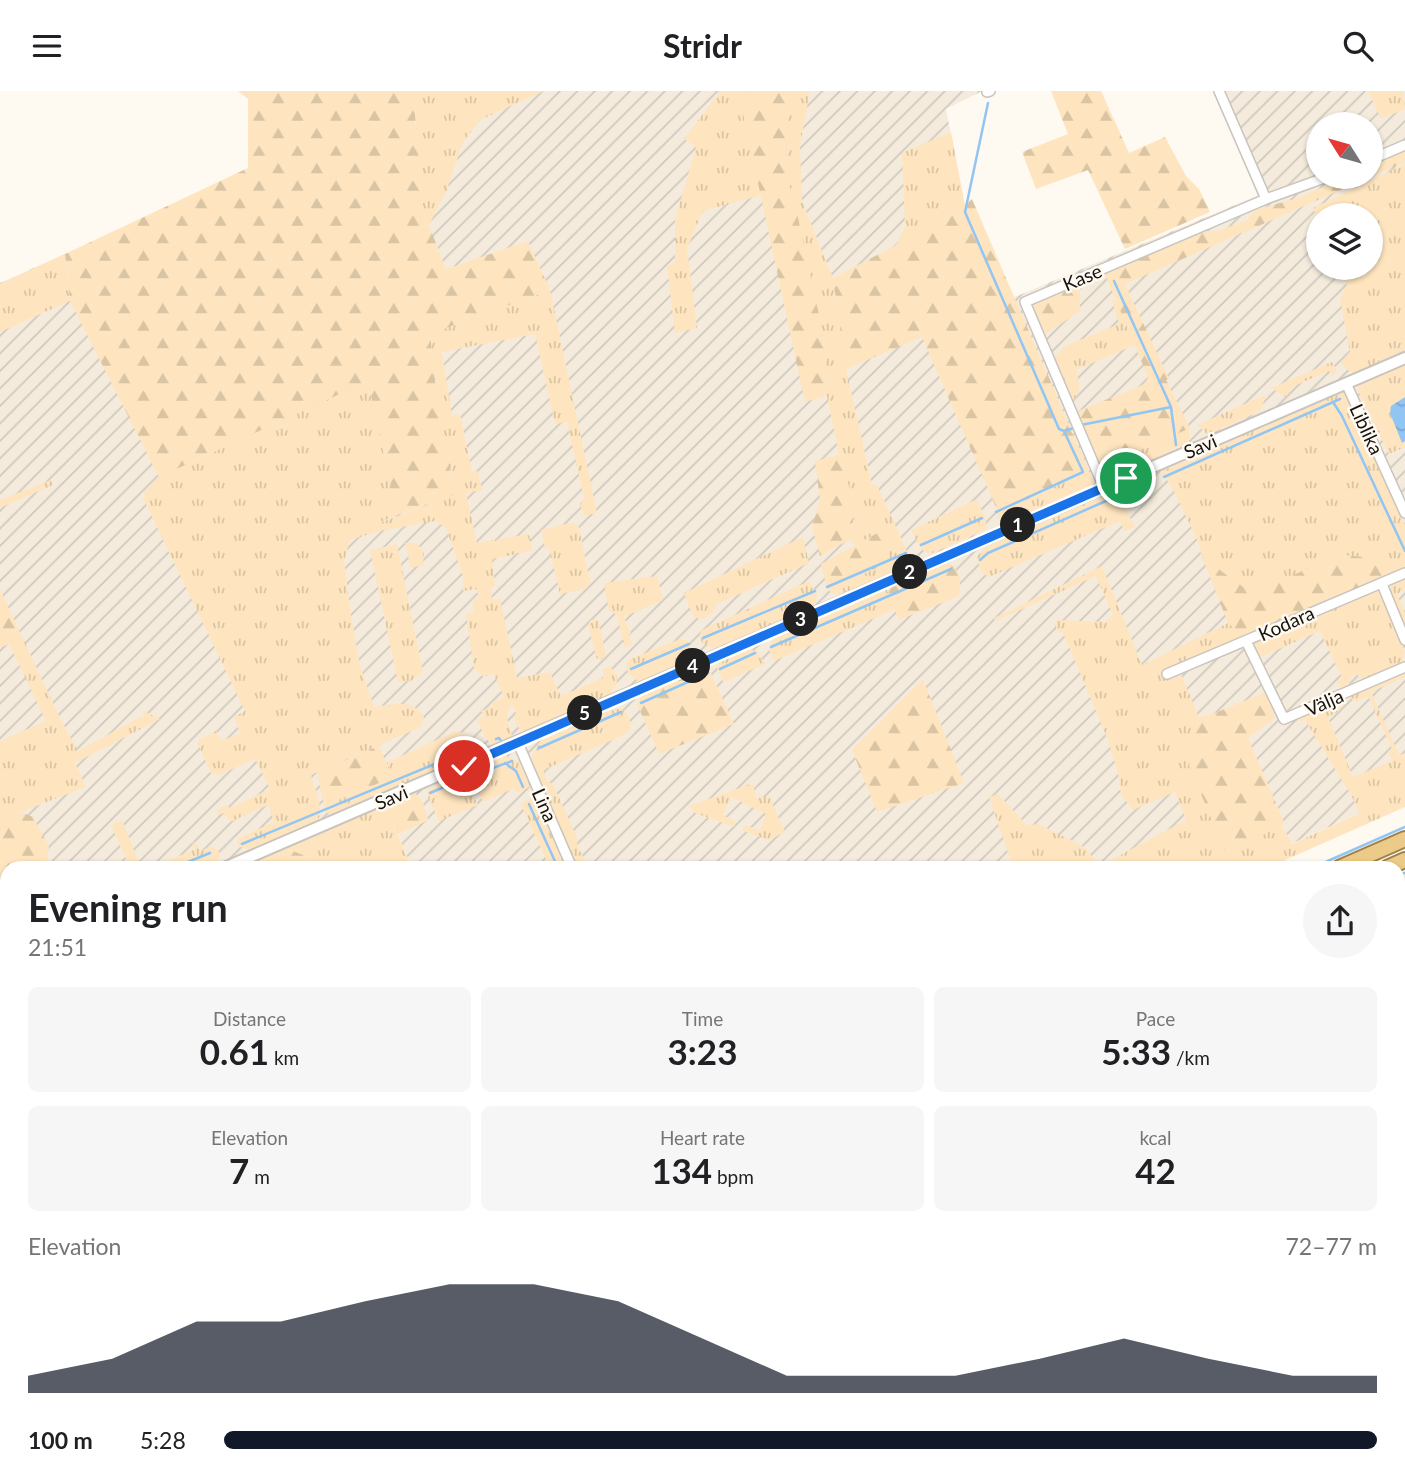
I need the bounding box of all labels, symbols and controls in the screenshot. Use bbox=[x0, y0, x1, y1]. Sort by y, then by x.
text: Stridr bbox=[663, 26, 742, 65]
icon: menu bbox=[28, 27, 66, 65]
icon: search bbox=[1339, 27, 1377, 65]
north arrow bbox=[1306, 112, 1382, 189]
map controls bbox=[1306, 112, 1383, 280]
button: layers bbox=[1306, 203, 1383, 280]
street label: Kase bbox=[1059, 259, 1105, 295]
street label: Liblika bbox=[1345, 400, 1389, 458]
street label: Savi bbox=[1180, 429, 1220, 463]
pin bbox=[1096, 448, 1156, 508]
icon: arrive bbox=[1107, 459, 1145, 497]
pin: 1 bbox=[1000, 507, 1036, 543]
text: 1 bbox=[1012, 513, 1023, 536]
pin: 2 bbox=[892, 554, 928, 589]
text: 2 bbox=[904, 560, 915, 583]
pin: 3 bbox=[784, 601, 818, 637]
street label: Kodara bbox=[1254, 601, 1318, 645]
text: 3 bbox=[795, 607, 806, 630]
pin: 4 bbox=[676, 649, 710, 683]
text: 4 bbox=[687, 654, 698, 677]
street label: Välja bbox=[1301, 683, 1347, 721]
pin: 5 bbox=[568, 695, 602, 731]
text: 5 bbox=[579, 701, 590, 724]
pin bbox=[434, 736, 494, 796]
icon: check bbox=[445, 747, 483, 785]
street label: Savi bbox=[371, 780, 411, 814]
street label: Lina bbox=[528, 785, 562, 825]
text: Evening run bbox=[28, 884, 228, 930]
button: share bbox=[1303, 884, 1377, 958]
text: 21:51 bbox=[28, 933, 87, 961]
text: Distance bbox=[213, 1007, 286, 1030]
text: Time bbox=[682, 1007, 723, 1030]
text: Pace bbox=[1136, 1007, 1175, 1030]
text: 0.61 bbox=[200, 1030, 269, 1072]
text: 3:23 bbox=[668, 1030, 737, 1072]
text: 5:33 bbox=[1101, 1030, 1171, 1072]
text: km bbox=[269, 1046, 299, 1069]
text: /km bbox=[1171, 1046, 1210, 1069]
text: Elevation bbox=[211, 1126, 288, 1149]
text: Heart rate bbox=[660, 1126, 745, 1149]
text: kcal bbox=[1139, 1126, 1172, 1149]
text: 7 bbox=[229, 1149, 249, 1191]
text: 134 bbox=[651, 1149, 712, 1191]
text: 42 bbox=[1135, 1149, 1176, 1191]
text: m bbox=[249, 1165, 270, 1188]
text: bpm bbox=[712, 1165, 754, 1188]
text: Elevation bbox=[28, 1232, 121, 1260]
text: 72–77 m bbox=[1285, 1232, 1377, 1260]
text: 100 m bbox=[28, 1426, 93, 1454]
text: 5:28 bbox=[140, 1426, 186, 1454]

